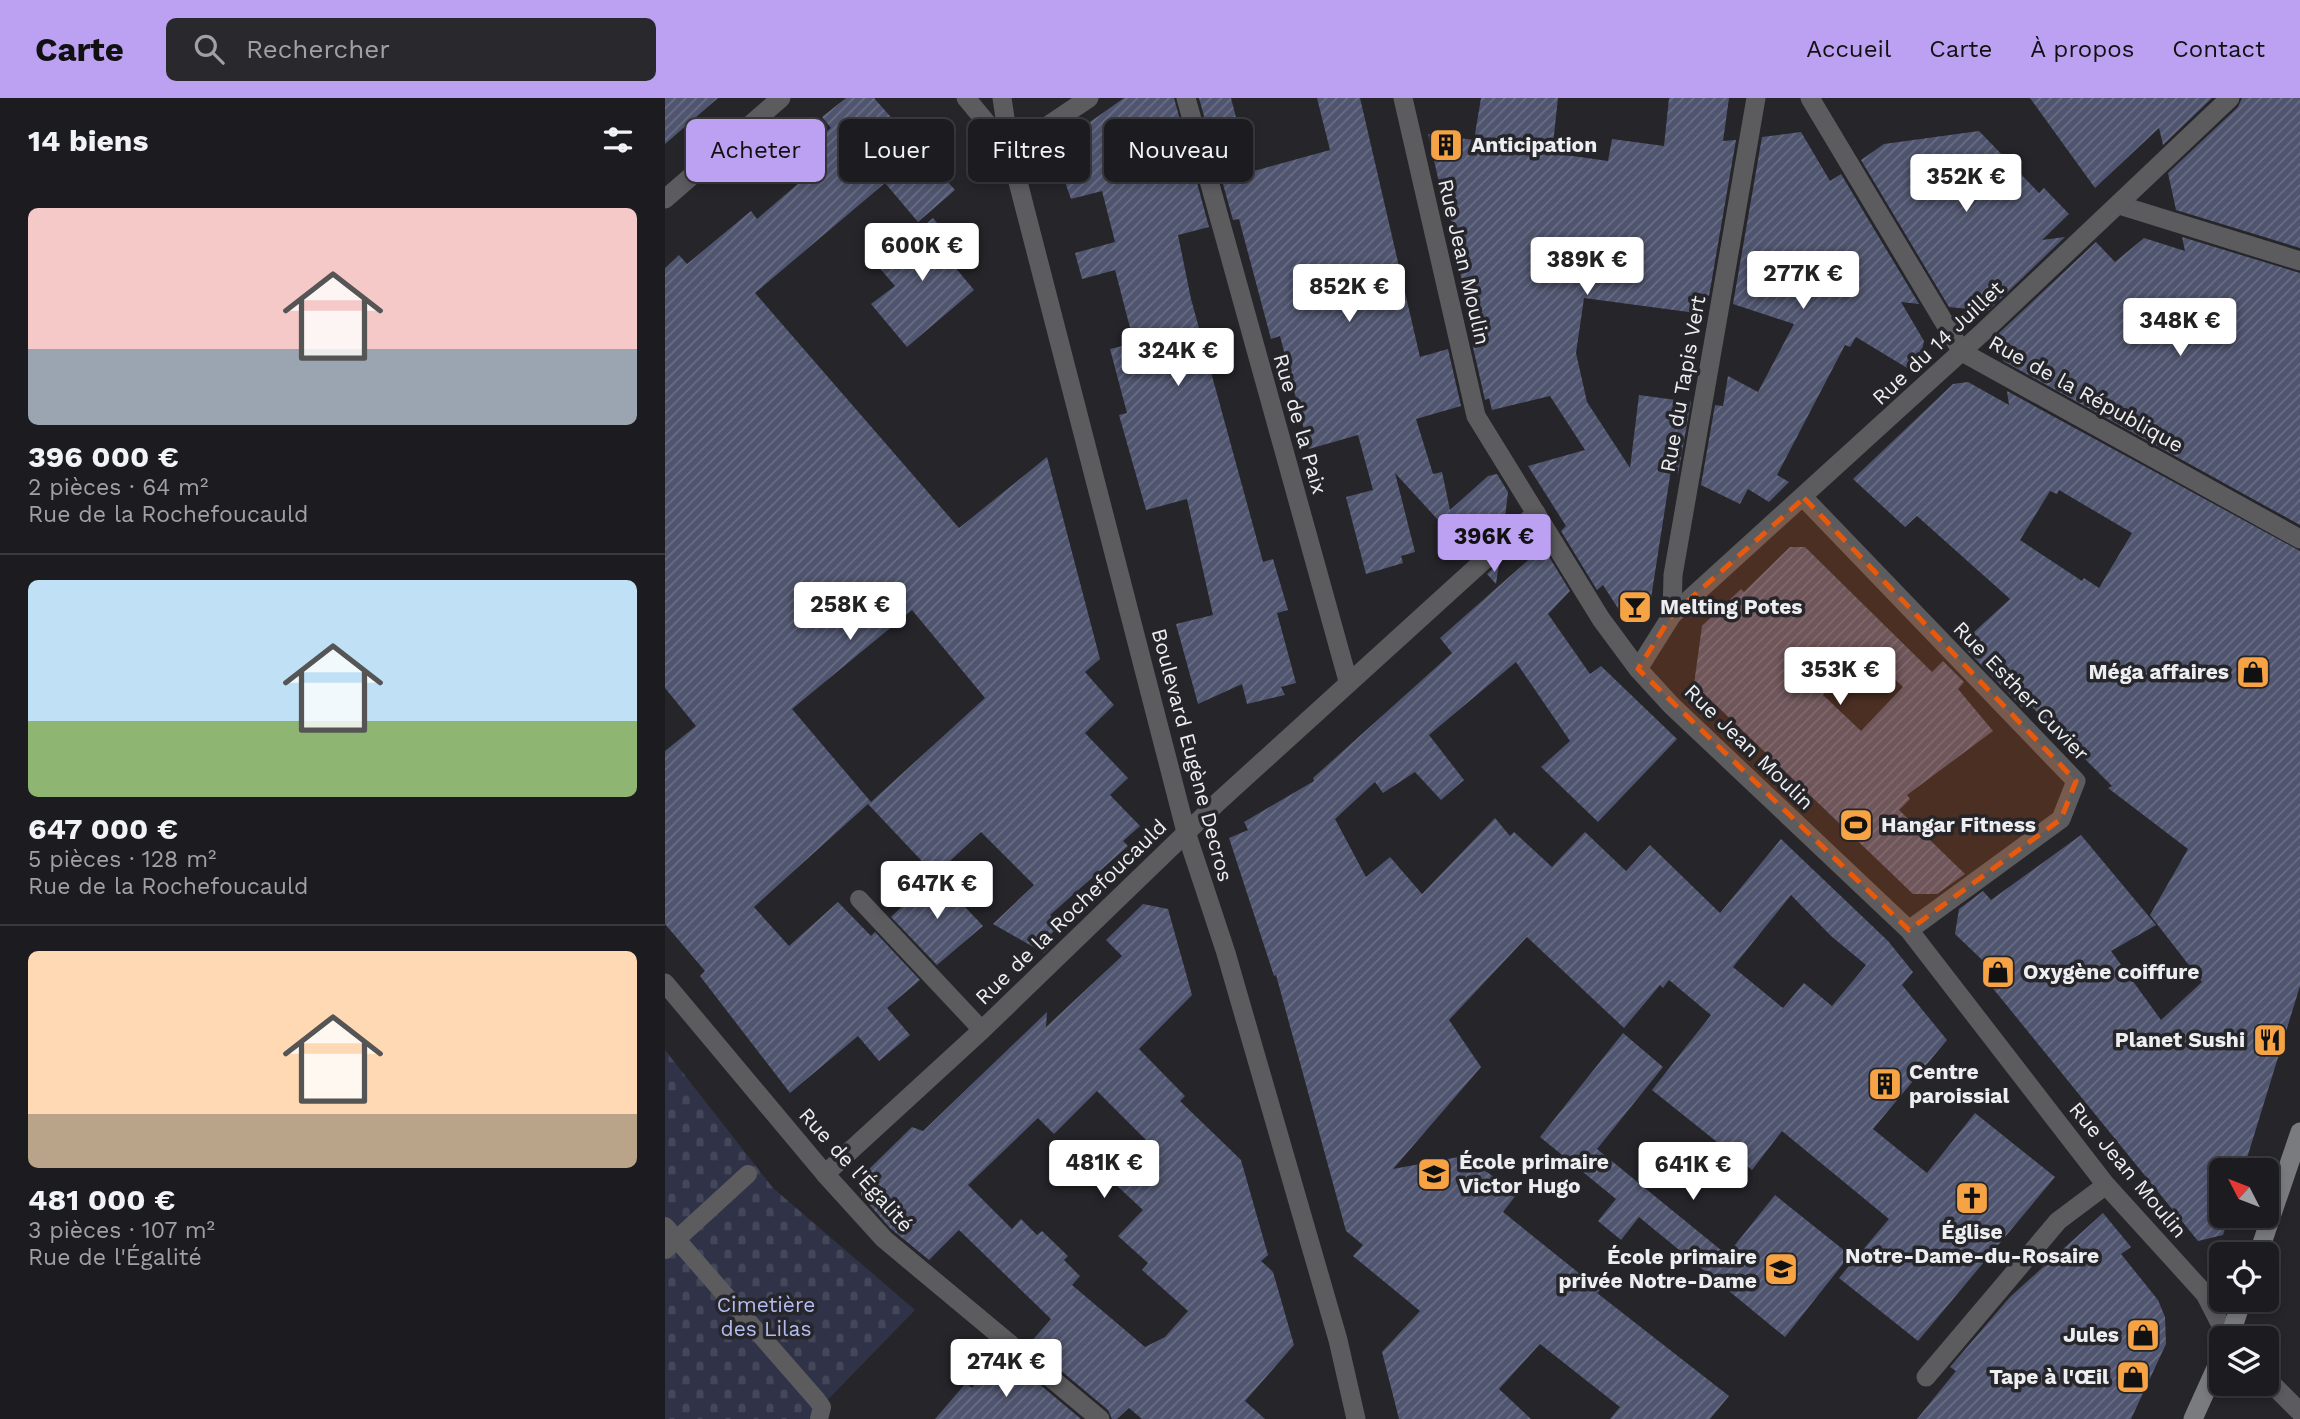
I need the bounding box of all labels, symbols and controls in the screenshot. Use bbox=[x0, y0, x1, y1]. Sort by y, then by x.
search box bbox=[166, 18, 656, 81]
text: Carte bbox=[35, 30, 124, 69]
icon: search bbox=[190, 30, 228, 68]
text: Rechercher bbox=[246, 34, 390, 64]
text: Accueil bbox=[1806, 35, 1891, 63]
text: Carte bbox=[1929, 35, 1992, 63]
text: À propos bbox=[2030, 35, 2134, 63]
text: Contact bbox=[2172, 35, 2265, 63]
chip: Acheter bbox=[686, 119, 825, 182]
chip: Louer bbox=[839, 119, 954, 182]
chip: Filtres bbox=[968, 119, 1090, 182]
chip: Nouveau bbox=[1104, 119, 1253, 182]
icon: filters bbox=[599, 121, 637, 159]
text: 14 biens bbox=[28, 123, 148, 158]
building icon: Anticipation bbox=[1427, 126, 1465, 164]
place label: Anticipation bbox=[1471, 132, 1597, 157]
pin: 352K € bbox=[1909, 155, 2023, 214]
text: 352K € bbox=[1926, 163, 2006, 190]
street label: Rue Jean Moulin bbox=[1433, 176, 1496, 347]
pin: 600K € bbox=[865, 223, 979, 283]
text: 600K € bbox=[881, 232, 963, 259]
pin: 389K € bbox=[1530, 238, 1644, 297]
text: 389K € bbox=[1547, 246, 1627, 273]
pin: 277K € bbox=[1746, 252, 1860, 311]
icon: home bbox=[270, 253, 396, 379]
text: 277K € bbox=[1763, 260, 1843, 287]
pin: 852K € bbox=[1292, 264, 1406, 324]
text: 852K € bbox=[1309, 273, 1389, 300]
street label: Rue du 14 Juillet bbox=[1867, 275, 2009, 410]
street label: Rue du Tapis Vert bbox=[1655, 293, 1710, 474]
pin: 348K € bbox=[2123, 299, 2237, 358]
text: 348K € bbox=[2139, 307, 2221, 334]
pin: 324K € bbox=[1121, 328, 1235, 388]
street label: Rue de la République bbox=[1985, 330, 2188, 458]
text: 324K € bbox=[1138, 337, 1218, 364]
street label: Rue de la Paix bbox=[1268, 351, 1332, 497]
text: 396 000 € bbox=[28, 439, 179, 474]
text: 2 pièces · 64 m² bbox=[28, 474, 208, 501]
text: Rue de la Rochefoucauld bbox=[28, 501, 309, 528]
pin: 396K € bbox=[1437, 514, 1551, 574]
text: 396K € bbox=[1454, 523, 1534, 550]
pin: 258K € bbox=[793, 582, 907, 642]
bar icon: Melting Potes bbox=[1616, 588, 1654, 626]
text: 258K € bbox=[810, 591, 890, 618]
place label: Melting Potes bbox=[1660, 594, 1803, 619]
street label: Rue Esther Cuvier bbox=[1948, 616, 2095, 766]
icon: home bbox=[270, 625, 396, 751]
street label: Boulevard Eugène Decros bbox=[1147, 626, 1238, 884]
pin: 353K € bbox=[1783, 648, 1897, 707]
shop icon: Méga affaires bbox=[2234, 653, 2272, 691]
text: 353K € bbox=[1800, 656, 1880, 683]
place label: Méga affaires bbox=[2089, 659, 2229, 684]
street label: Rue Jean Moulin bbox=[1680, 679, 1819, 815]
sports icon: Hangar Fitness bbox=[1837, 806, 1875, 844]
text: 647 000 € bbox=[28, 811, 178, 846]
place label: Hangar Fitness bbox=[1881, 812, 2036, 837]
street label: Rue de la Rochefoucauld bbox=[970, 814, 1171, 1010]
text: 5 pièces · 128 m² bbox=[28, 846, 216, 873]
pin: 647K € bbox=[880, 862, 994, 921]
text: 647K € bbox=[897, 870, 977, 897]
text: Rue de la Rochefoucauld bbox=[28, 873, 309, 900]
shop icon: Oxygène coiffure bbox=[1979, 953, 2017, 991]
place label: Oxygène coiffure bbox=[2023, 959, 2199, 984]
icon: home bbox=[270, 996, 396, 1122]
restaurant icon: Planet Sushi bbox=[2251, 1021, 2289, 1059]
place label: Planet Sushi bbox=[2115, 1027, 2245, 1052]
place label: Centre paroissial bbox=[1909, 1059, 2009, 1108]
building icon: Centre paroissial bbox=[1866, 1065, 1904, 1103]
street label: Rue Jean Moulin bbox=[2064, 1097, 2192, 1243]
street label: Rue de l'Égalité bbox=[794, 1102, 919, 1237]
pin: 481K € bbox=[1047, 1140, 1161, 1200]
pin: 641K € bbox=[1636, 1142, 1750, 1202]
text: 481K € bbox=[1065, 1149, 1143, 1176]
place label: École primaire Victor Hugo bbox=[1459, 1149, 1609, 1198]
text: 641K € bbox=[1655, 1151, 1731, 1178]
school or university icon: École primaire Victor Hugo bbox=[1415, 1155, 1453, 1193]
north arrow bbox=[2209, 1158, 2279, 1228]
map controls bbox=[2209, 1158, 2279, 1396]
church icon: Église Notre-Dame-du-Rosaire bbox=[1953, 1179, 1991, 1217]
text: 481 000 € bbox=[28, 1182, 175, 1217]
text: 3 pièces · 107 m² bbox=[28, 1217, 215, 1244]
place label: Église Notre-Dame-du-Rosaire bbox=[1845, 1219, 2099, 1268]
button: locate bbox=[2209, 1242, 2279, 1312]
text: Rue de l'Égalité bbox=[28, 1244, 202, 1271]
place label: École primaire privée Notre-Dame bbox=[1558, 1244, 1757, 1293]
school or university icon: École primaire privée Notre-Dame bbox=[1762, 1250, 1800, 1288]
park label: Cimetière des Lilas bbox=[717, 1292, 815, 1341]
shop icon: Jules bbox=[2124, 1316, 2162, 1354]
place label: Jules bbox=[2063, 1322, 2119, 1347]
button: layers bbox=[2209, 1326, 2279, 1396]
pin: 274K € bbox=[949, 1340, 1063, 1399]
text: 274K € bbox=[967, 1348, 1045, 1375]
shop icon: Tape à l'Œil bbox=[2114, 1358, 2152, 1396]
place label: Tape à l'Œil bbox=[1989, 1364, 2109, 1389]

